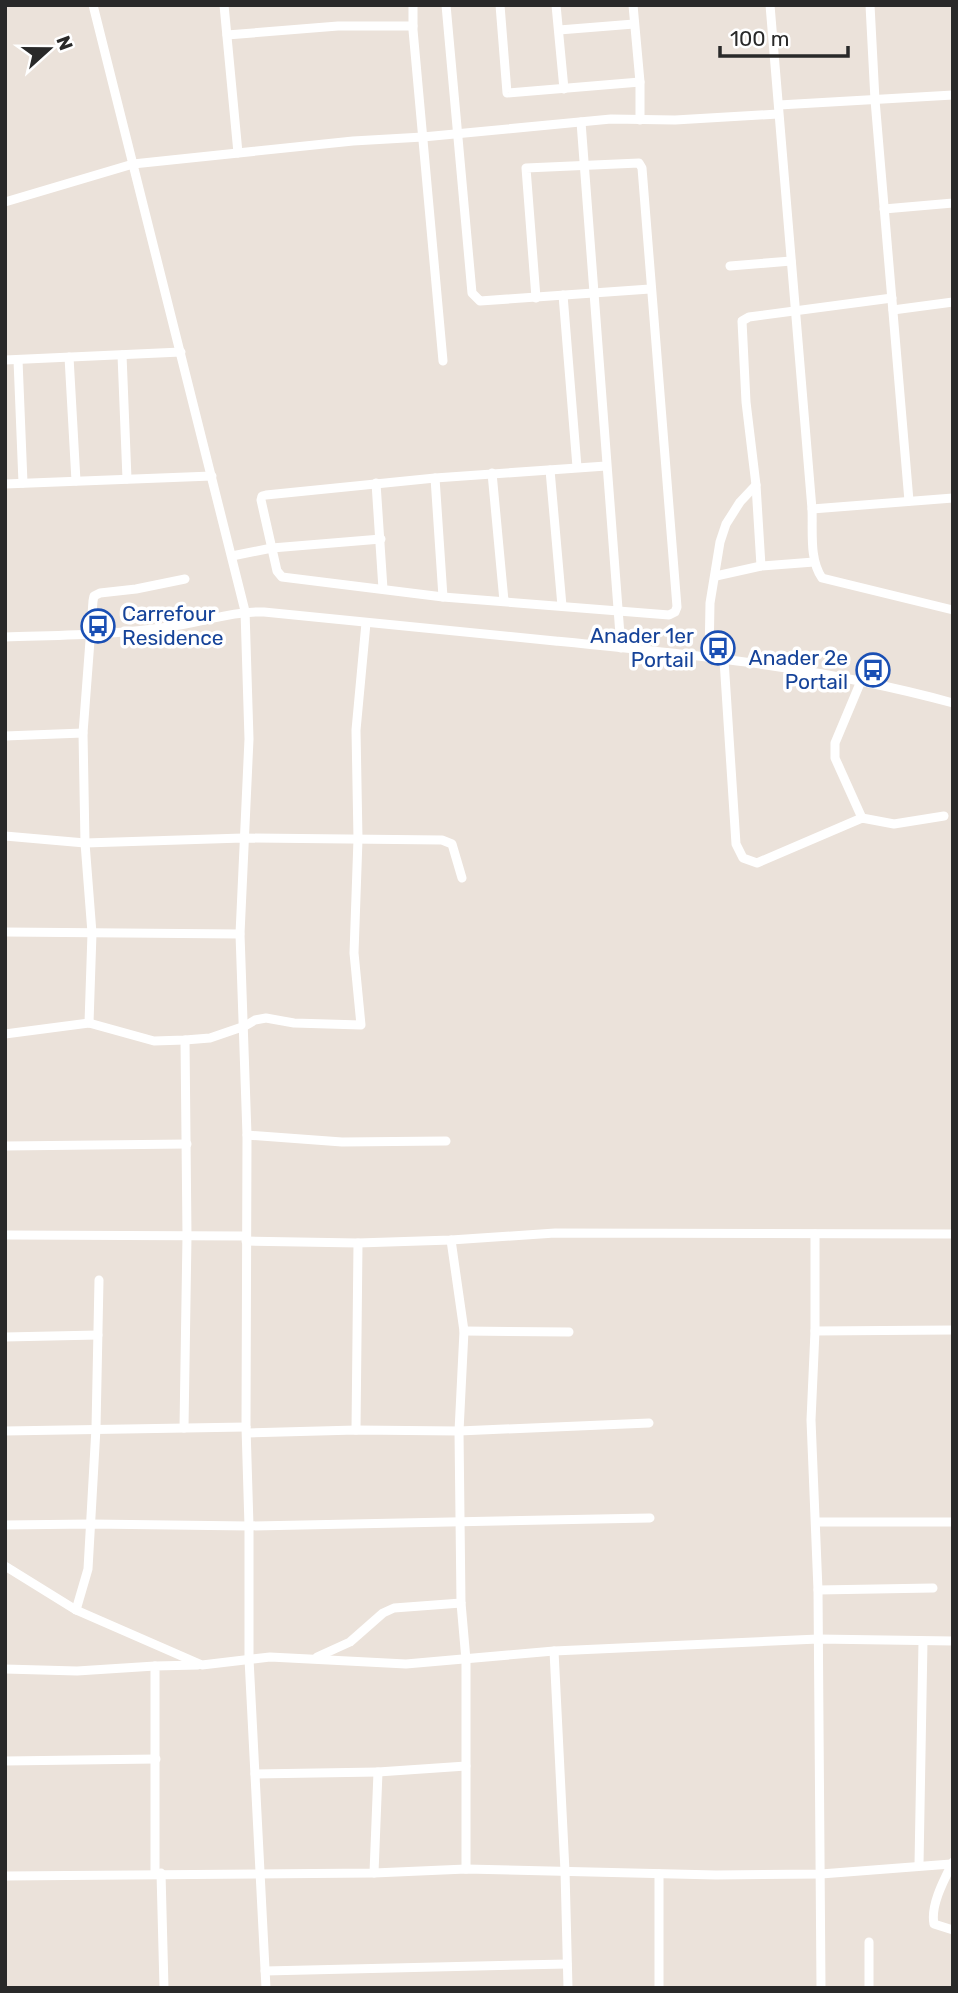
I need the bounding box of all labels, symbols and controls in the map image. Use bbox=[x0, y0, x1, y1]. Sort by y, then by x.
north arrow bbox=[14, 14, 84, 84]
scale bar bbox=[720, 14, 848, 58]
text: 100 m bbox=[730, 26, 789, 51]
text: N bbox=[51, 33, 78, 54]
place label: Carrefour Residence bbox=[122, 601, 224, 650]
bus stop icon: Carrefour Residence bbox=[79, 607, 117, 645]
place label: Anader 1er Portail bbox=[590, 623, 694, 672]
bus stop icon: Anader 1er Portail bbox=[699, 629, 737, 667]
place label: Anader 2e Portail bbox=[749, 645, 848, 694]
bus stop icon: Anader 2e Portail bbox=[854, 651, 892, 689]

